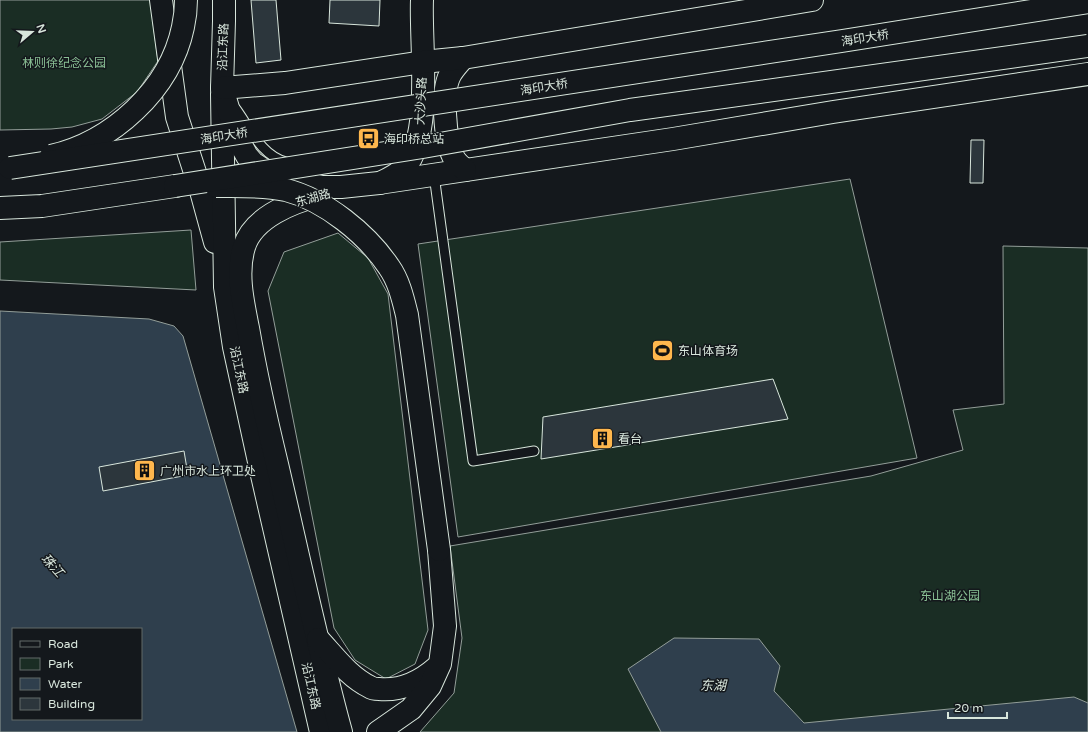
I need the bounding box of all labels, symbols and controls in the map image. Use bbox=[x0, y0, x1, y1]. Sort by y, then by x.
north arrow bbox=[12, 12, 52, 52]
text: N bbox=[33, 23, 49, 35]
street label: 沿江东路 bbox=[215, 23, 231, 71]
street label: 海印大桥 bbox=[840, 27, 890, 49]
park label: 林则徐纪念公园 bbox=[22, 56, 106, 70]
street label: 海印大桥 bbox=[519, 76, 569, 98]
street label: 大沙头路 bbox=[413, 77, 429, 125]
street label: 海印大桥 bbox=[199, 125, 249, 147]
bus stop icon: 海印桥总站 bbox=[356, 126, 382, 152]
place label: 海印桥总站 bbox=[384, 132, 444, 146]
street label: 东湖路 bbox=[294, 186, 332, 210]
sports icon: 东山体育场 bbox=[649, 338, 675, 364]
place label: 东山体育场 bbox=[678, 344, 738, 358]
street label: 沿江东路 bbox=[227, 345, 251, 395]
building icon: 看台 bbox=[590, 426, 616, 452]
place label: 看台 bbox=[618, 432, 642, 446]
building icon: 广州市水上环卫处 bbox=[131, 458, 157, 484]
place label: 广州市水上环卫处 bbox=[160, 464, 256, 478]
water label: 珠江 bbox=[38, 551, 68, 582]
park label: 东山湖公园 bbox=[920, 589, 980, 603]
legend bbox=[12, 628, 142, 720]
text: Road bbox=[48, 637, 78, 651]
text: Park bbox=[48, 657, 74, 671]
street label: 沿江东路 bbox=[299, 661, 323, 711]
text: Water bbox=[48, 677, 83, 691]
water label: 东湖 bbox=[700, 678, 728, 694]
scale bar bbox=[948, 694, 1007, 720]
text: Building bbox=[48, 697, 95, 711]
text: 20 m bbox=[954, 701, 983, 715]

